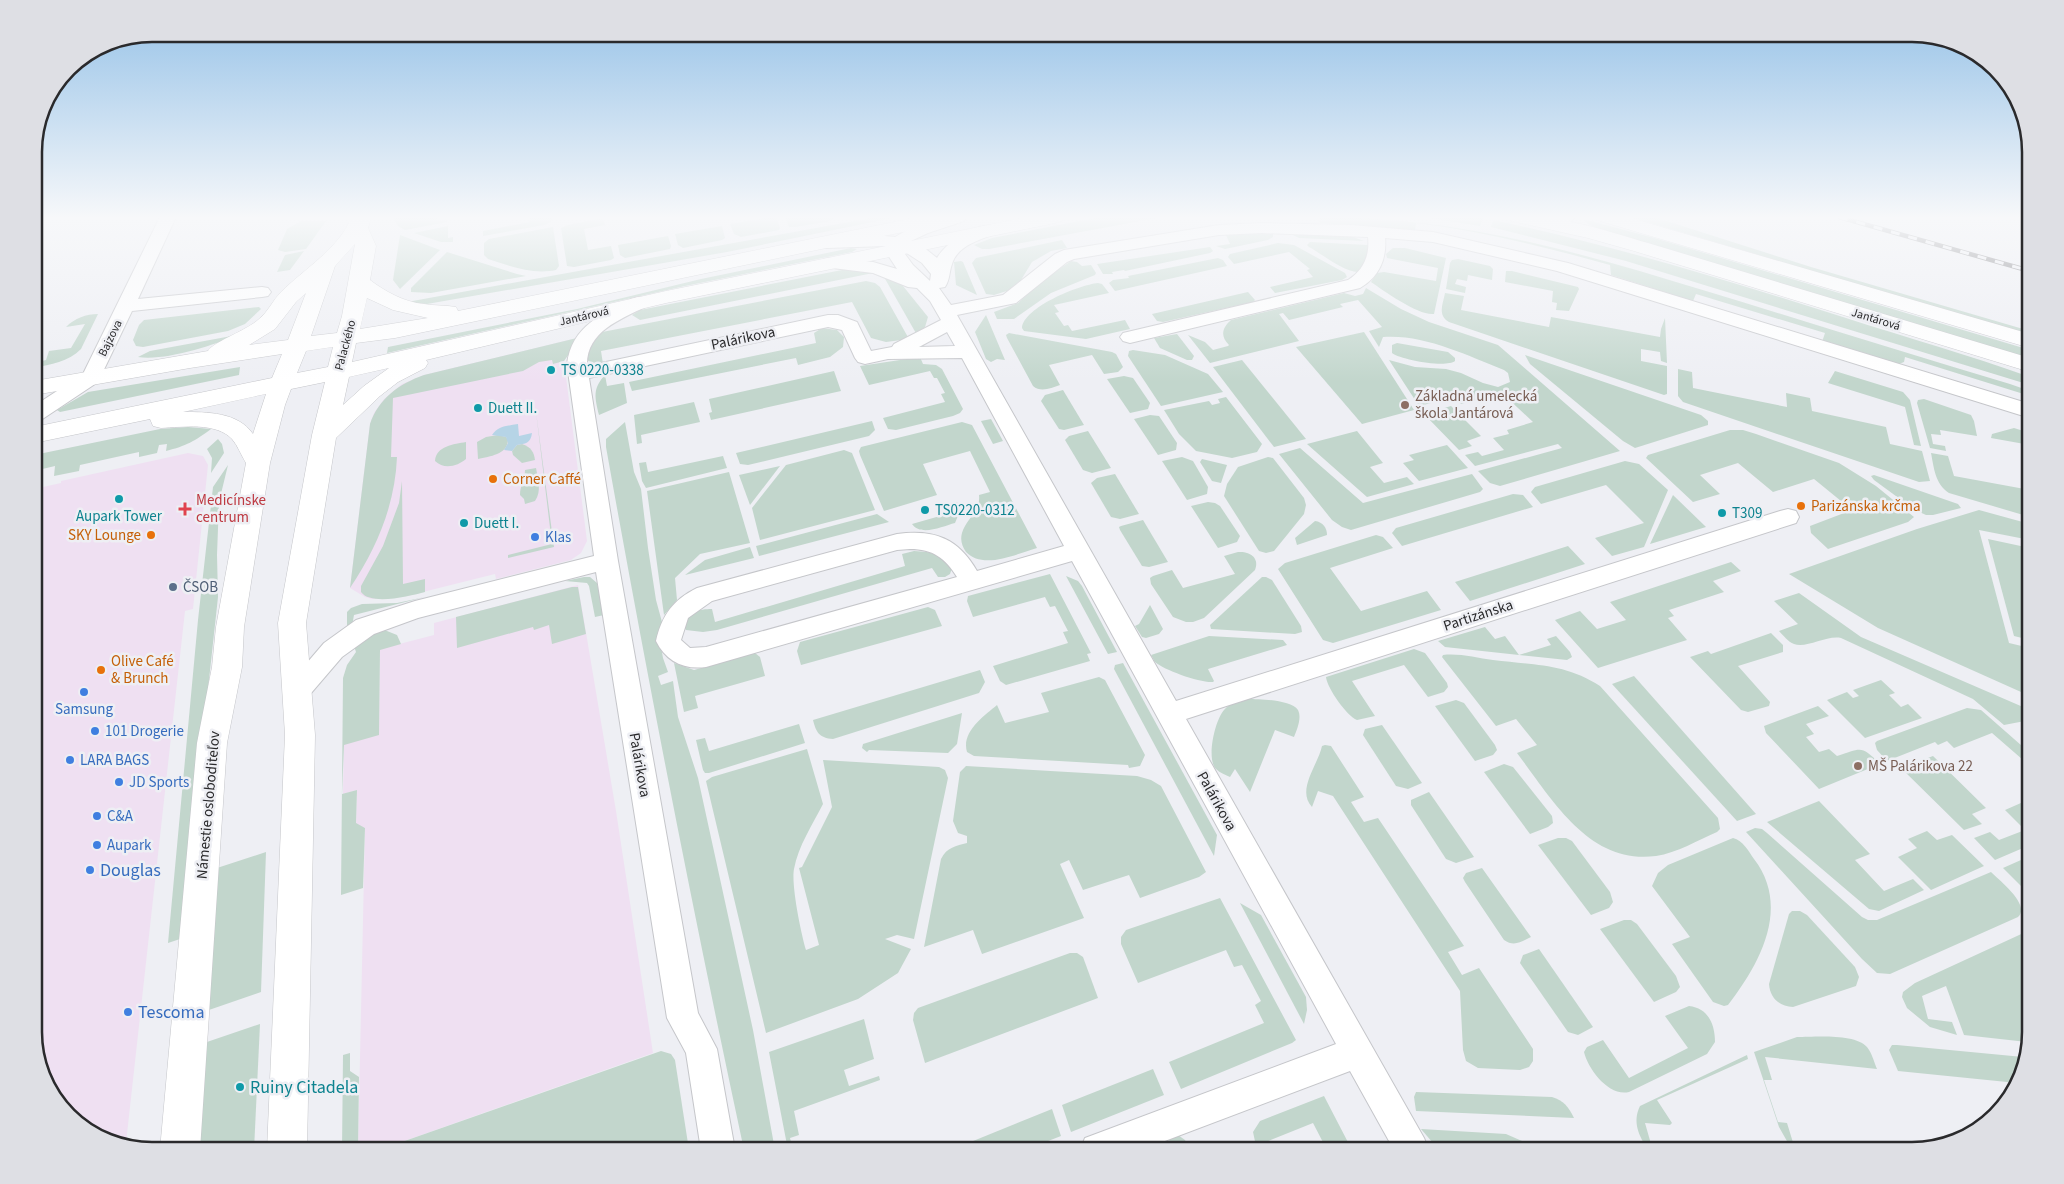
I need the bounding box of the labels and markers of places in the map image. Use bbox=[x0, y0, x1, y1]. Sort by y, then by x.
place label: TS 0220-0338 bbox=[561, 360, 644, 381]
marker: TS 0220-0338 bbox=[545, 364, 557, 376]
place label: Základná umelecká škola Jantárová bbox=[1415, 386, 1537, 424]
place label: Duett II. bbox=[488, 398, 537, 419]
marker: Základná umelecká škola Jantárová bbox=[1399, 399, 1411, 411]
marker: Duett II. bbox=[472, 402, 484, 414]
place label: Corner Caffé bbox=[503, 469, 581, 490]
marker: Corner Caffé bbox=[487, 473, 499, 485]
place label: Medicínske centrum bbox=[196, 490, 266, 528]
marker: Aupark Tower bbox=[113, 493, 125, 505]
place label: Parizánska krčma bbox=[1811, 496, 1921, 517]
place label: TS0220-0312 bbox=[935, 500, 1015, 521]
marker: Parizánska krčma bbox=[1795, 500, 1807, 512]
marker: Medicínske centrum bbox=[178, 502, 192, 516]
place label: T309 bbox=[1732, 503, 1762, 524]
marker: TS0220-0312 bbox=[919, 504, 931, 516]
place label: Aupark Tower bbox=[76, 506, 163, 527]
marker: T309 bbox=[1716, 507, 1728, 519]
place label: Duett I. bbox=[474, 513, 519, 534]
marker: Duett I. bbox=[458, 517, 470, 529]
place label: SKY Lounge bbox=[68, 525, 141, 546]
place label: Klas bbox=[545, 527, 571, 548]
marker: SKY Lounge bbox=[145, 529, 157, 541]
marker: Klas bbox=[529, 531, 541, 543]
place label: ČSOB bbox=[183, 577, 218, 598]
marker: ČSOB bbox=[167, 581, 179, 593]
place label: Olive Café & Brunch bbox=[111, 651, 174, 689]
marker: Olive Café & Brunch bbox=[95, 664, 107, 676]
marker: Samsung bbox=[78, 686, 90, 698]
place label: Samsung bbox=[55, 699, 114, 720]
place label: 101 Drogerie bbox=[105, 721, 184, 742]
marker: 101 Drogerie bbox=[89, 725, 101, 737]
place label: LARA BAGS bbox=[80, 750, 149, 771]
marker: LARA BAGS bbox=[64, 754, 76, 766]
place label: MŠ Palárikova 22 bbox=[1868, 756, 1973, 777]
marker: MŠ Palárikova 22 bbox=[1852, 760, 1864, 772]
place label: JD Sports bbox=[129, 772, 189, 793]
marker: JD Sports bbox=[113, 776, 125, 788]
place label: C&A bbox=[107, 806, 134, 827]
marker: C&A bbox=[91, 810, 103, 822]
place label: Aupark bbox=[107, 835, 152, 856]
marker: Aupark bbox=[91, 839, 103, 851]
place label: Douglas bbox=[100, 858, 161, 883]
marker: Douglas bbox=[84, 864, 96, 876]
place label: Tescoma bbox=[138, 1000, 205, 1025]
marker: Tescoma bbox=[122, 1006, 134, 1018]
place label: Ruiny Citadela bbox=[250, 1075, 358, 1100]
marker: Ruiny Citadela bbox=[234, 1081, 246, 1093]

